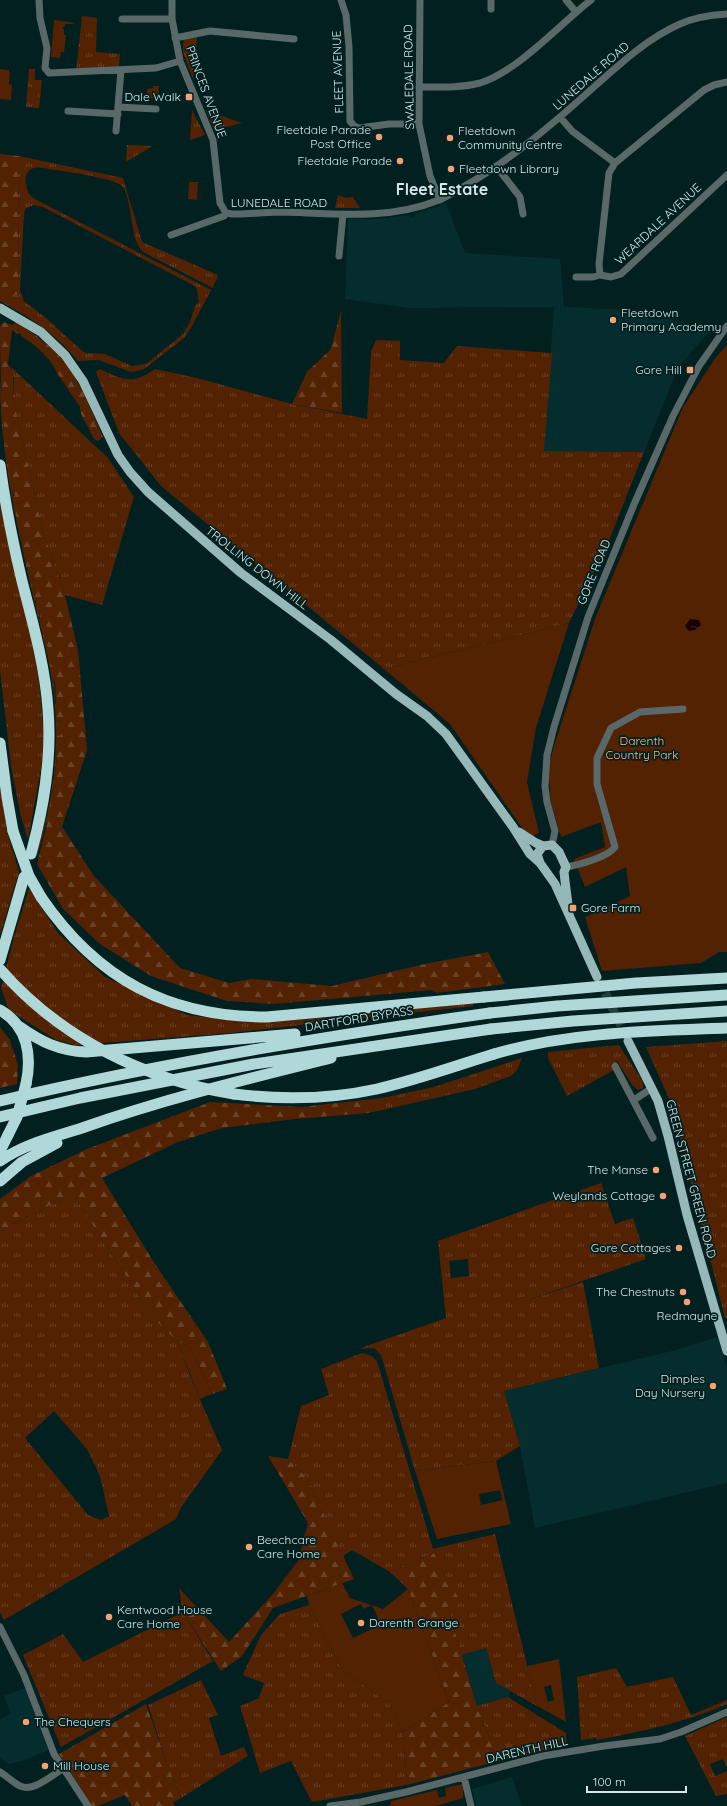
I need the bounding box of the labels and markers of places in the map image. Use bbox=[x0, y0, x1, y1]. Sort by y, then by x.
place label: Dale Walk bbox=[124, 89, 181, 104]
marker: Dale Walk bbox=[184, 92, 194, 102]
place label: Fleetdale Parade Post Office bbox=[277, 122, 371, 151]
place label: Fleetdown Community Centre bbox=[458, 123, 562, 152]
marker: Fleetdale Parade Post Office bbox=[374, 132, 384, 142]
marker: Fleetdown Community Centre bbox=[445, 133, 455, 143]
place label: Fleetdale Parade bbox=[298, 153, 392, 168]
marker: Fleetdale Parade bbox=[395, 156, 405, 166]
place label: Fleetdown Library bbox=[459, 161, 559, 176]
marker: Fleetdown Library bbox=[446, 164, 456, 174]
place label: Fleetdown Primary Academy bbox=[621, 305, 721, 334]
marker: Fleetdown Primary Academy bbox=[608, 315, 618, 325]
place label: Gore Hill bbox=[635, 362, 682, 377]
marker: Gore Hill bbox=[685, 365, 695, 375]
place label: Gore Farm bbox=[581, 900, 640, 915]
marker: Gore Farm bbox=[568, 903, 578, 913]
place label: The Manse bbox=[587, 1162, 648, 1177]
marker: The Manse bbox=[651, 1165, 661, 1175]
place label: Weylands Cottage bbox=[552, 1188, 655, 1203]
marker: Weylands Cottage bbox=[658, 1191, 668, 1201]
place label: Gore Cottages bbox=[591, 1240, 671, 1255]
marker: Gore Cottages bbox=[674, 1243, 684, 1253]
place label: The Chestnuts bbox=[596, 1284, 675, 1299]
marker: The Chestnuts bbox=[678, 1287, 688, 1297]
marker: Redmayne bbox=[682, 1297, 692, 1307]
place label: Redmayne bbox=[657, 1308, 718, 1323]
place label: Dimples Day Nursery bbox=[635, 1371, 705, 1400]
marker: Dimples Day Nursery bbox=[708, 1381, 718, 1391]
place label: Beechcare Care Home bbox=[257, 1532, 320, 1561]
marker: Beechcare Care Home bbox=[244, 1542, 254, 1552]
place label: Kentwood House Care Home bbox=[117, 1602, 213, 1631]
marker: Kentwood House Care Home bbox=[104, 1612, 114, 1622]
place label: Darenth Grange bbox=[369, 1615, 458, 1630]
marker: Darenth Grange bbox=[356, 1618, 366, 1628]
place label: The Chequers bbox=[34, 1714, 111, 1729]
marker: The Chequers bbox=[21, 1717, 31, 1727]
place label: Mill House bbox=[53, 1758, 110, 1773]
marker: Mill House bbox=[40, 1761, 50, 1771]

